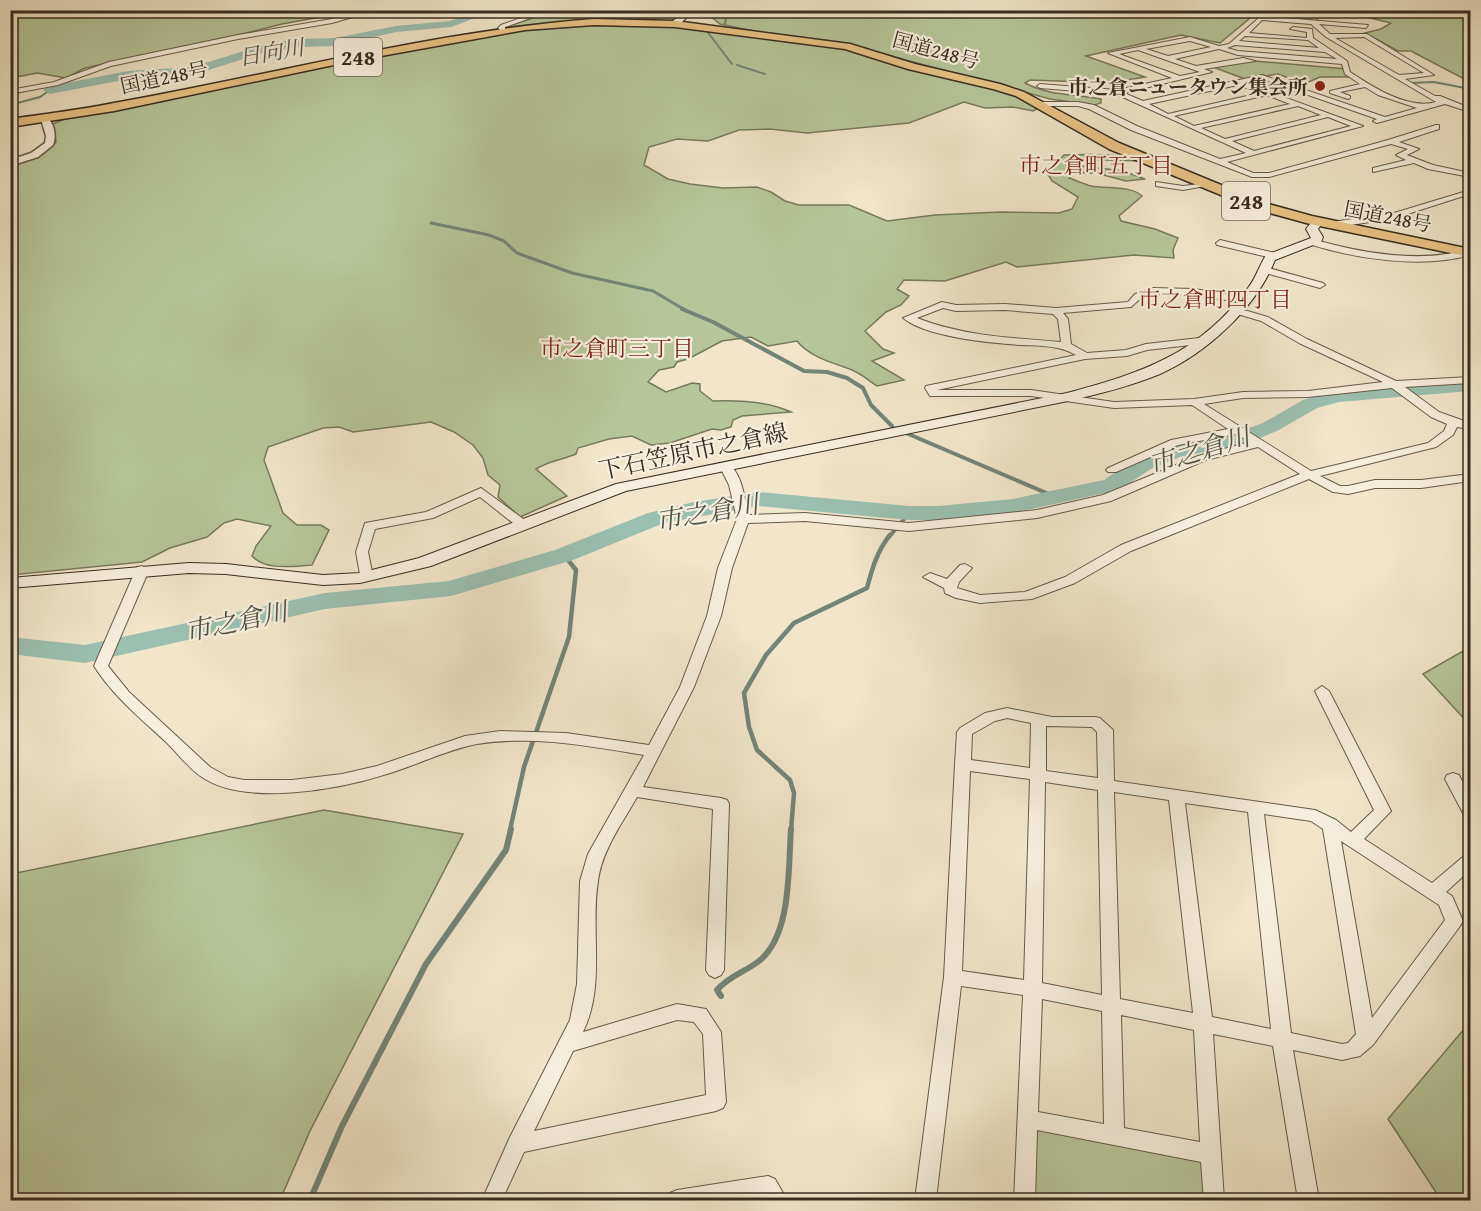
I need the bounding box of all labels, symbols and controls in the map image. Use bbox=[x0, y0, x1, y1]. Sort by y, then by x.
street label: 国道248号 bbox=[889, 24, 983, 76]
water label: 日向川 bbox=[236, 30, 308, 73]
road number: 248 bbox=[334, 38, 382, 76]
street label: 国道248号 bbox=[118, 54, 210, 100]
place label: 市之倉ニュータウン集会所 bbox=[1068, 72, 1308, 101]
marker: 市之倉ニュータウン集会所 bbox=[1313, 79, 1327, 93]
district label: 市之倉町五丁目 bbox=[1019, 149, 1173, 181]
road number: 248 bbox=[1222, 182, 1270, 220]
street label: 国道248号 bbox=[1342, 193, 1434, 239]
district label: 市之倉町四丁目 bbox=[1138, 283, 1292, 315]
district label: 市之倉町三丁目 bbox=[540, 332, 694, 364]
street label: 下石笠原市之倉線 bbox=[595, 414, 791, 488]
water label: 市之倉川 bbox=[1144, 415, 1257, 484]
water label: 市之倉川 bbox=[652, 483, 765, 540]
water label: 市之倉川 bbox=[181, 590, 294, 651]

